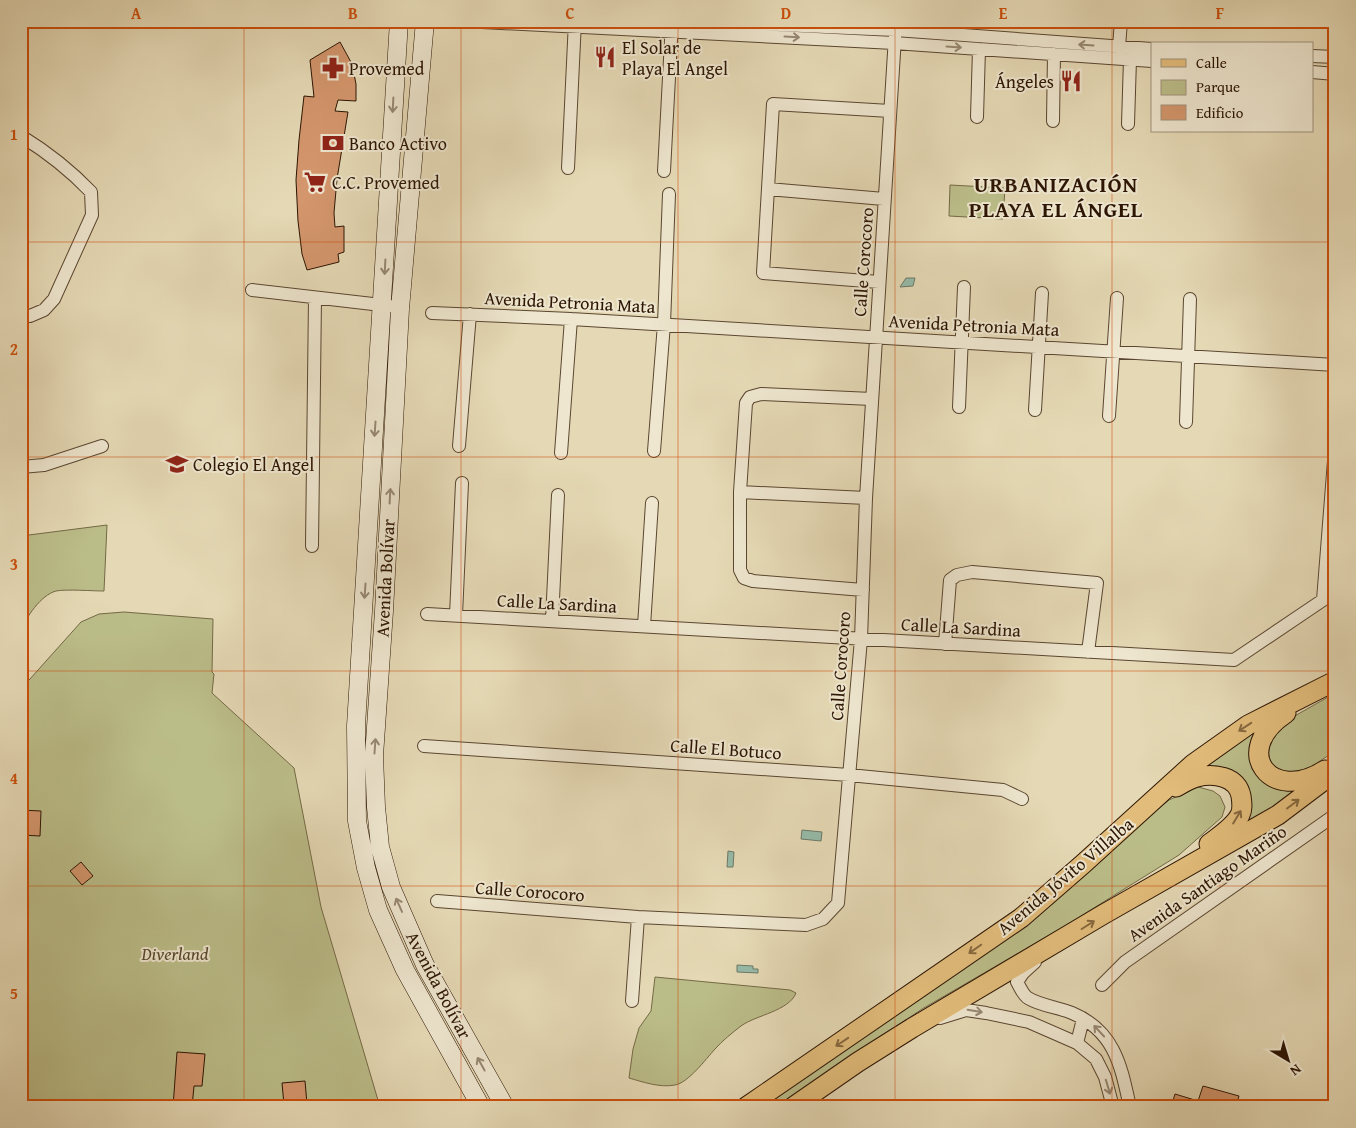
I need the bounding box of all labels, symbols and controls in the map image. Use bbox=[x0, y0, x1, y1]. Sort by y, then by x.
text: A bbox=[131, 1, 142, 25]
text: B bbox=[348, 1, 358, 25]
text: C bbox=[565, 1, 575, 25]
text: D bbox=[781, 1, 791, 25]
text: E bbox=[999, 1, 1008, 25]
text: F bbox=[1216, 1, 1224, 25]
one-way arrow bbox=[783, 33, 799, 42]
place label: El Solar de Playa El Angel bbox=[622, 34, 728, 82]
one-way arrow bbox=[1078, 40, 1094, 49]
one-way arrow bbox=[946, 42, 962, 52]
legend bbox=[1151, 42, 1314, 132]
restaurant icon: El Solar de Playa El Angel bbox=[592, 44, 618, 70]
text: Calle bbox=[1196, 52, 1227, 73]
pharmacy icon: Provemed bbox=[320, 55, 346, 81]
place label: Provemed bbox=[349, 55, 425, 82]
place label: Ángeles bbox=[995, 68, 1054, 95]
restaurant icon: Ángeles bbox=[1058, 68, 1084, 94]
text: Parque bbox=[1196, 76, 1240, 97]
one-way arrow bbox=[389, 97, 398, 113]
text: Edificio bbox=[1196, 102, 1244, 123]
text: 1 bbox=[10, 122, 18, 146]
bank icon: Banco Activo bbox=[320, 130, 346, 156]
place label: Banco Activo bbox=[349, 130, 447, 157]
district label: URBANIZACIÓN PLAYA EL ÁNGEL bbox=[969, 168, 1143, 225]
supermarket icon: C.C. Provemed bbox=[302, 169, 328, 195]
place label: C.C. Provemed bbox=[332, 169, 440, 196]
street label: Calle Corocoro bbox=[846, 206, 880, 318]
one-way arrow bbox=[380, 259, 389, 275]
street label: Avenida Petronia Mata bbox=[484, 284, 656, 320]
street label: Avenida Petronia Mata bbox=[888, 307, 1060, 343]
text: 2 bbox=[10, 337, 18, 361]
one-way arrow bbox=[370, 421, 379, 437]
school or university icon: Colegio El Angel bbox=[164, 451, 190, 477]
place label: Colegio El Angel bbox=[193, 451, 314, 478]
one-way arrow bbox=[385, 488, 395, 504]
street label: Avenida Bolívar bbox=[368, 518, 402, 638]
text: 3 bbox=[10, 552, 18, 576]
one-way arrow bbox=[360, 583, 369, 599]
street label: Calle La Sardina bbox=[496, 586, 618, 620]
street label: Calle Corocoro bbox=[823, 610, 857, 722]
street label: Calle La Sardina bbox=[900, 610, 1022, 644]
one-way arrow bbox=[1238, 722, 1252, 733]
street label: Calle El Botuco bbox=[669, 732, 783, 766]
one-way arrow bbox=[370, 738, 379, 754]
text: 4 bbox=[10, 766, 18, 790]
one-way arrow bbox=[1286, 799, 1300, 809]
street label: Avenida Jóvito Villalba bbox=[991, 810, 1140, 941]
one-way arrow bbox=[1233, 811, 1243, 825]
street label: Avenida Santiago Mariño bbox=[1122, 818, 1292, 948]
street label: Calle Corocoro bbox=[474, 874, 586, 908]
one-way arrow bbox=[393, 898, 403, 913]
one-way arrow bbox=[1080, 919, 1094, 929]
street label: Avenida Bolívar bbox=[399, 926, 479, 1044]
park label: Diverland bbox=[140, 940, 209, 967]
one-way arrow bbox=[968, 944, 982, 954]
text: 5 bbox=[10, 981, 18, 1005]
one-way arrow bbox=[967, 1006, 983, 1016]
one-way arrow bbox=[1093, 1025, 1105, 1038]
north arrow bbox=[1264, 1036, 1314, 1086]
one-way arrow bbox=[835, 1037, 849, 1047]
one-way arrow bbox=[476, 1058, 486, 1072]
text: N bbox=[1286, 1059, 1306, 1081]
one-way arrow bbox=[1103, 1078, 1113, 1094]

